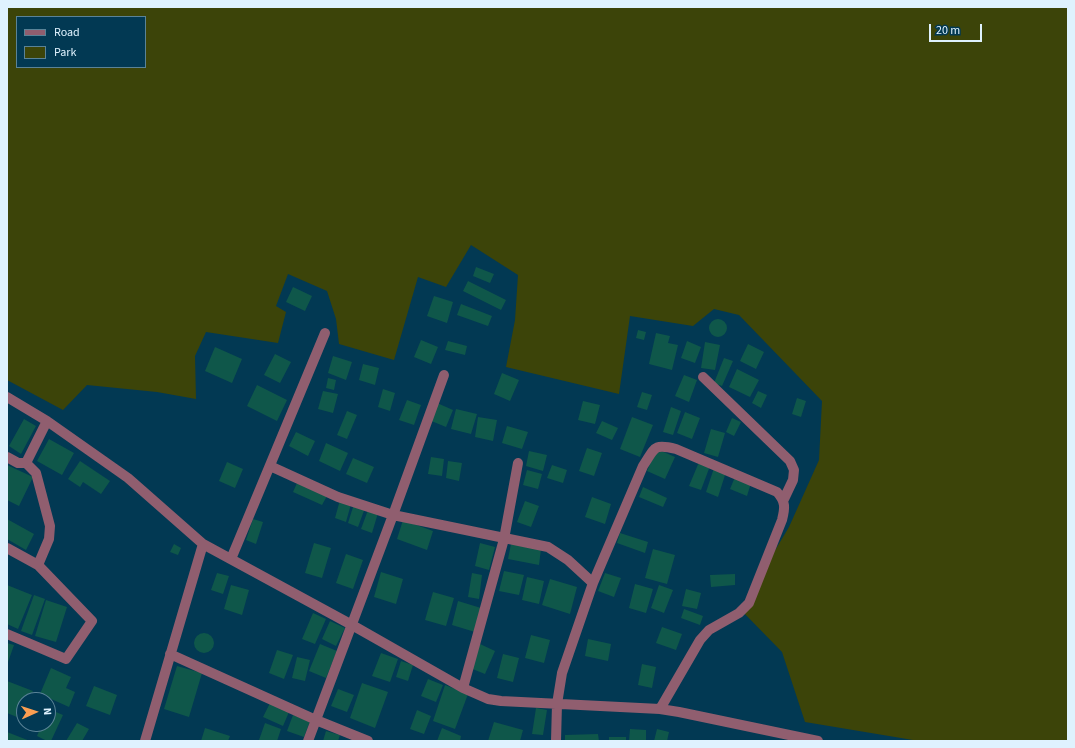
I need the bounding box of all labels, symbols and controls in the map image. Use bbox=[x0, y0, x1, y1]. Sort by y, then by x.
legend bbox=[16, 16, 146, 68]
scale bar bbox=[931, 16, 984, 42]
text: 20 m bbox=[936, 22, 960, 39]
text: Road bbox=[54, 24, 80, 41]
text: Park bbox=[54, 44, 76, 61]
north arrow bbox=[16, 692, 56, 732]
text: N bbox=[40, 707, 55, 715]

